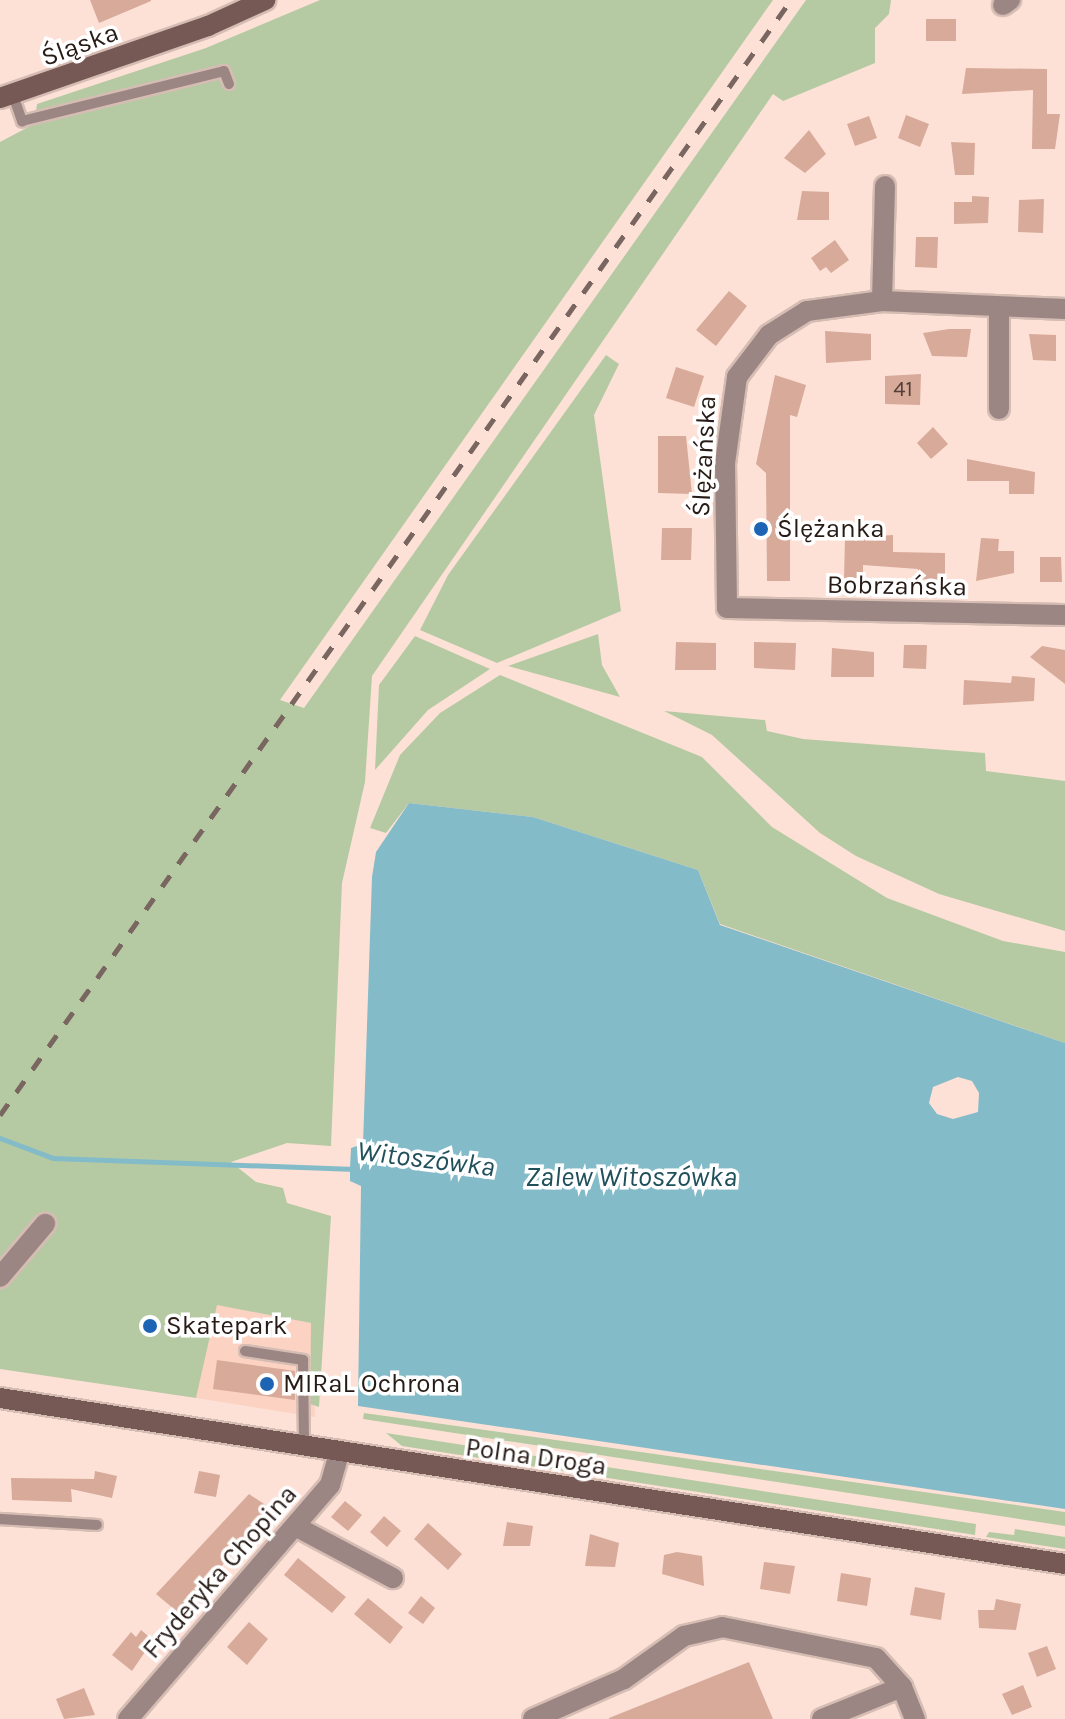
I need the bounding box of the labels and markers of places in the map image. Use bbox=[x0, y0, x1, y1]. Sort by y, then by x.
place label: Ślężanka bbox=[777, 513, 885, 545]
marker: Ślężanka bbox=[752, 520, 770, 538]
place label: Skatepark bbox=[166, 1310, 287, 1342]
marker: Skatepark bbox=[141, 1317, 159, 1335]
place label: MIRaL Ochrona bbox=[283, 1368, 460, 1400]
marker: MIRaL Ochrona bbox=[258, 1375, 276, 1393]

